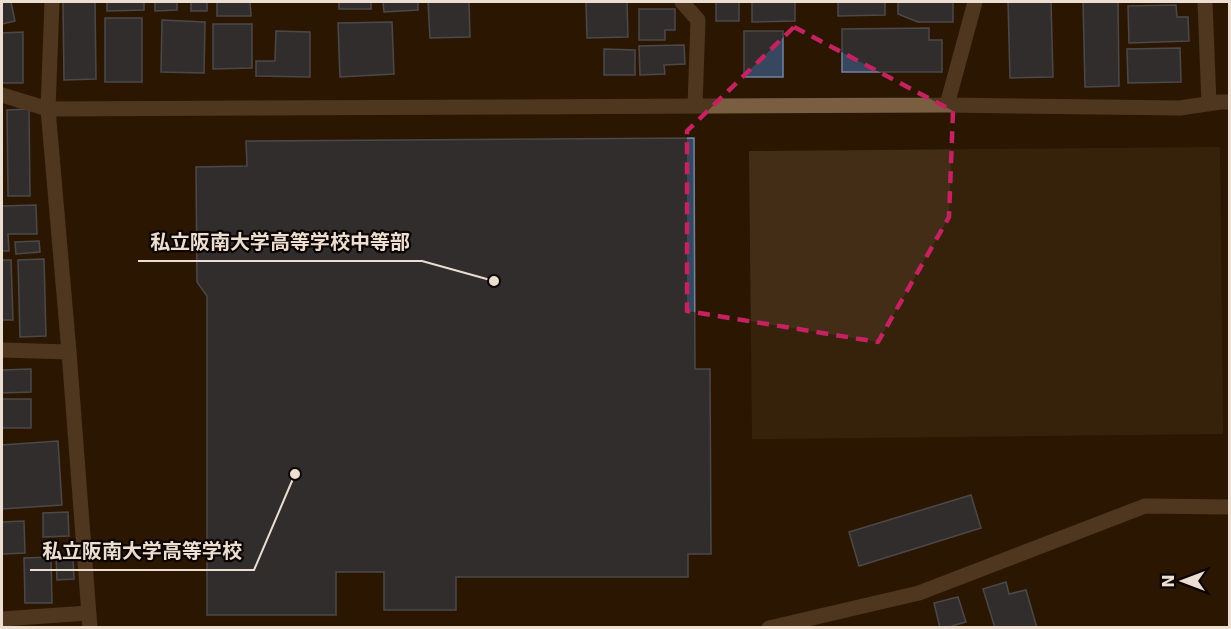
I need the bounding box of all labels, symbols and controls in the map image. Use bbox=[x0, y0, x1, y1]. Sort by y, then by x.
callout: 私立阪南大学高等学校中等部 bbox=[138, 223, 422, 261]
text: 私立阪南大学高等学校中等部 bbox=[150, 230, 410, 254]
callout: 私立阪南大学高等学校 bbox=[30, 532, 254, 570]
text: 私立阪南大学高等学校 bbox=[42, 539, 242, 563]
north arrow bbox=[1153, 551, 1213, 611]
text: N bbox=[1159, 574, 1178, 588]

